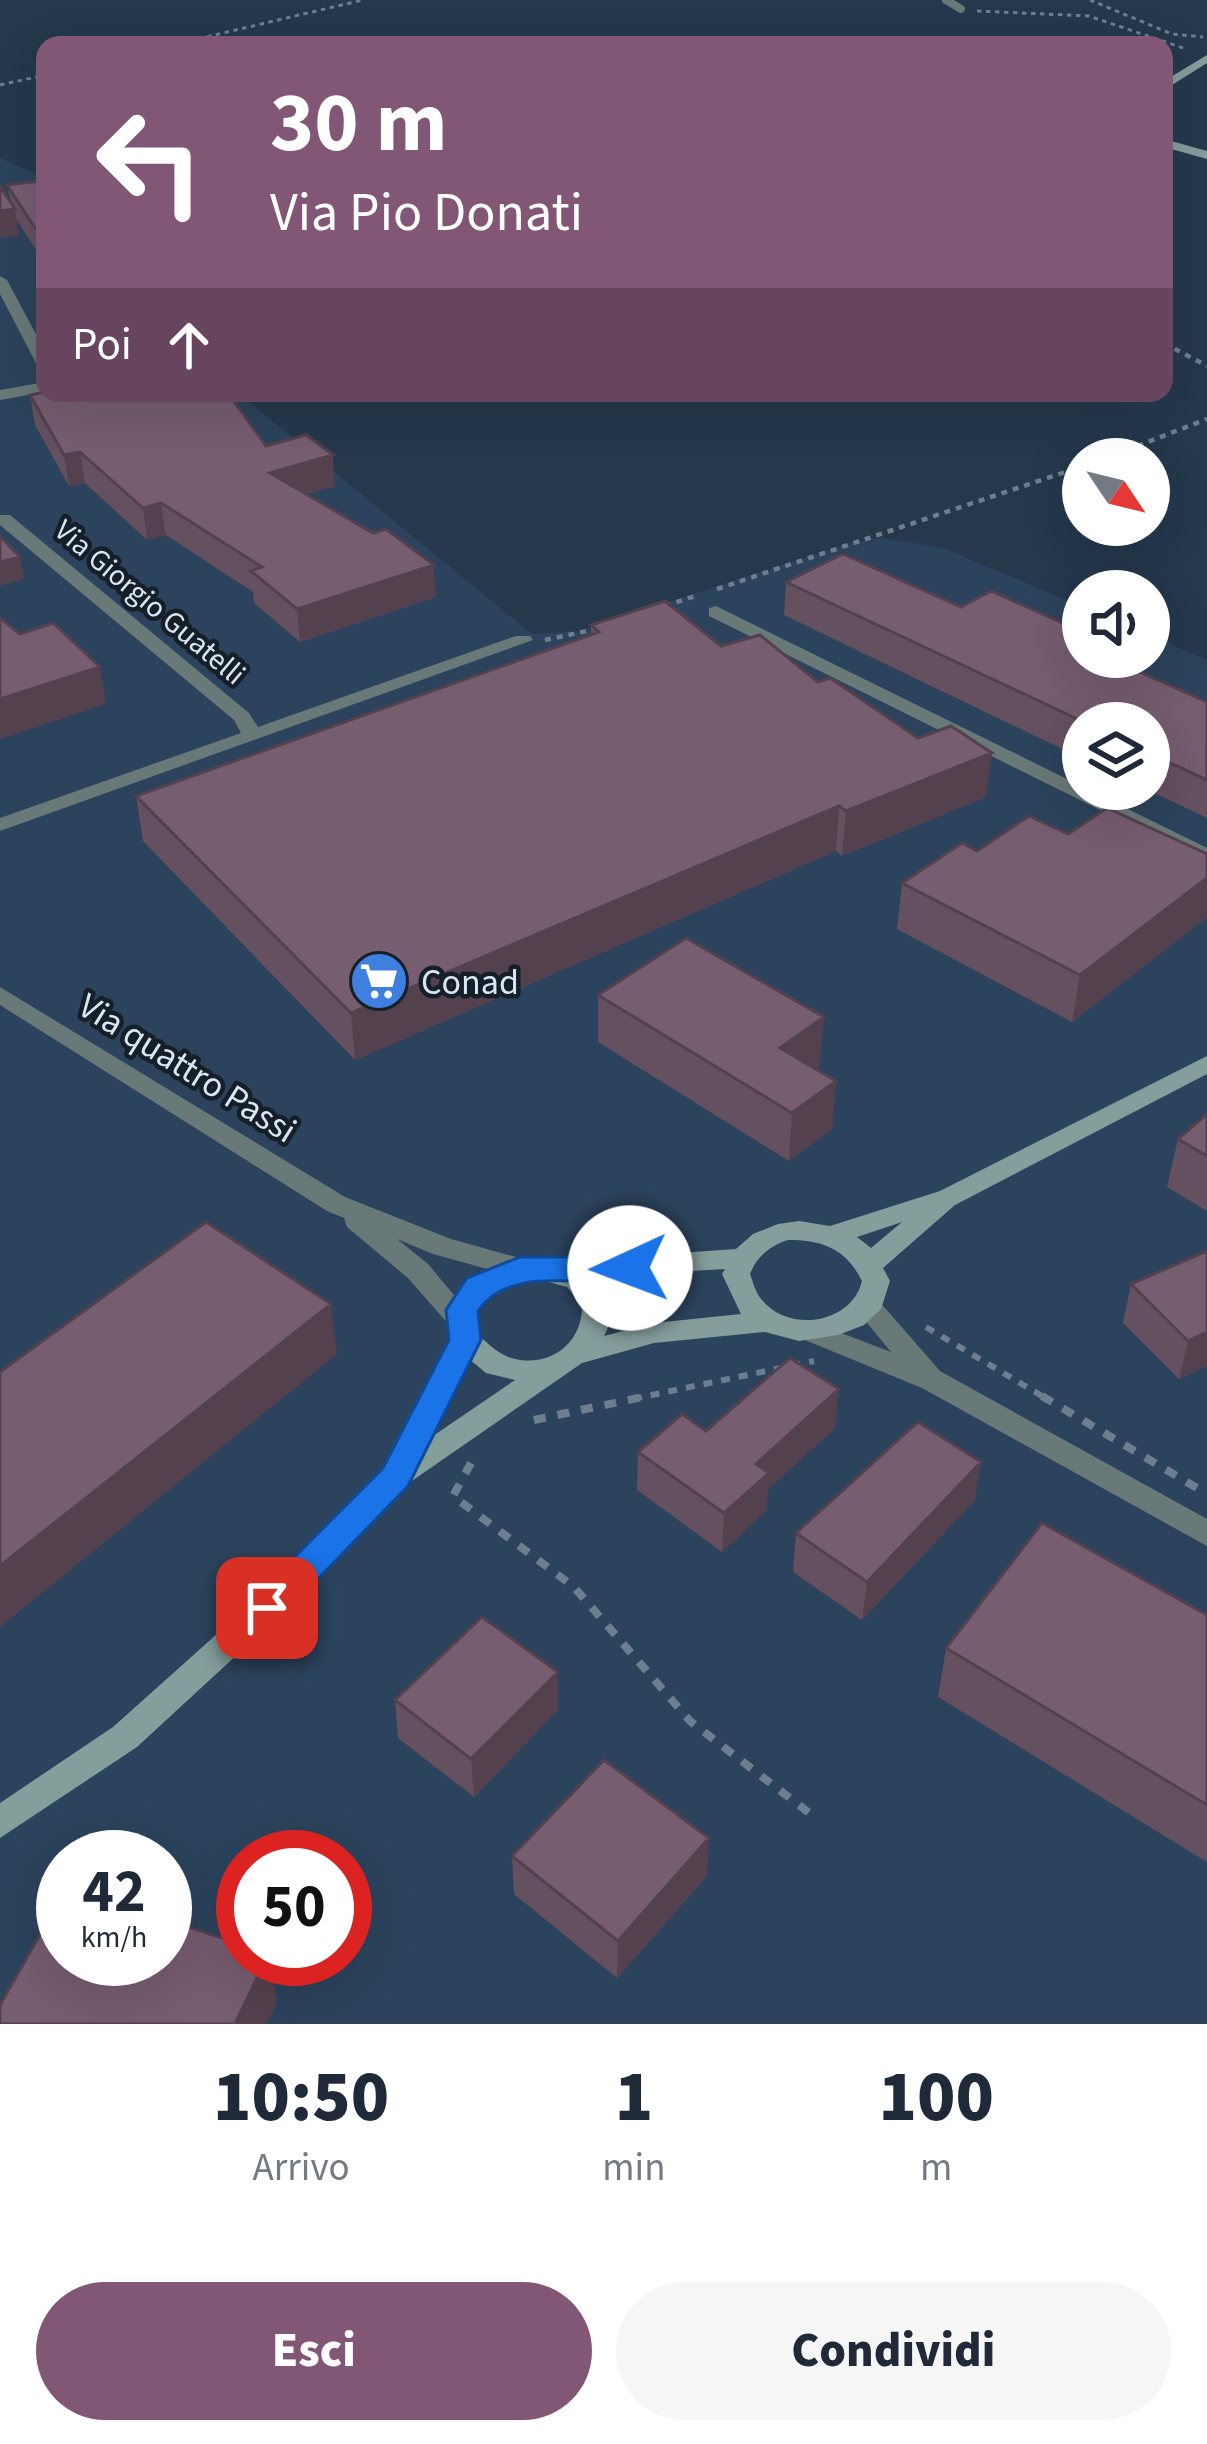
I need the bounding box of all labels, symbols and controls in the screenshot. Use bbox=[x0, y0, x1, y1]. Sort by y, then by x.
text: 30 m bbox=[270, 64, 448, 184]
icon: left bbox=[72, 84, 228, 240]
text: Via Pio Donati bbox=[270, 175, 583, 252]
icon: ahead bbox=[156, 312, 222, 378]
text: Poi bbox=[72, 313, 132, 377]
north arrow bbox=[1062, 438, 1170, 546]
map controls bbox=[1062, 438, 1170, 810]
street label: Via Giorgio Guatelli bbox=[45, 509, 255, 695]
button: sound bbox=[1062, 570, 1170, 678]
button: layers bbox=[1062, 702, 1170, 810]
supermarket icon: Conad bbox=[348, 950, 410, 1012]
place label: Conad bbox=[421, 957, 519, 1008]
street label: Via quattro Passi bbox=[68, 981, 306, 1156]
position arrow bbox=[567, 1205, 693, 1331]
pin bbox=[216, 1557, 318, 1659]
icon: arrive bbox=[234, 1575, 300, 1641]
speed limit sign: 50 bbox=[216, 1830, 372, 1986]
text: 42 bbox=[82, 1850, 146, 1935]
text: km/h bbox=[81, 1916, 147, 1959]
text: 10:50 bbox=[213, 2046, 389, 2149]
text: 1 bbox=[615, 2046, 653, 2149]
text: 100 bbox=[879, 2046, 994, 2149]
text: Arrivo bbox=[253, 2140, 350, 2196]
text: min bbox=[602, 2140, 666, 2196]
text: m bbox=[920, 2140, 952, 2196]
button: Esci bbox=[36, 2282, 592, 2420]
button: Condividi bbox=[616, 2282, 1171, 2420]

